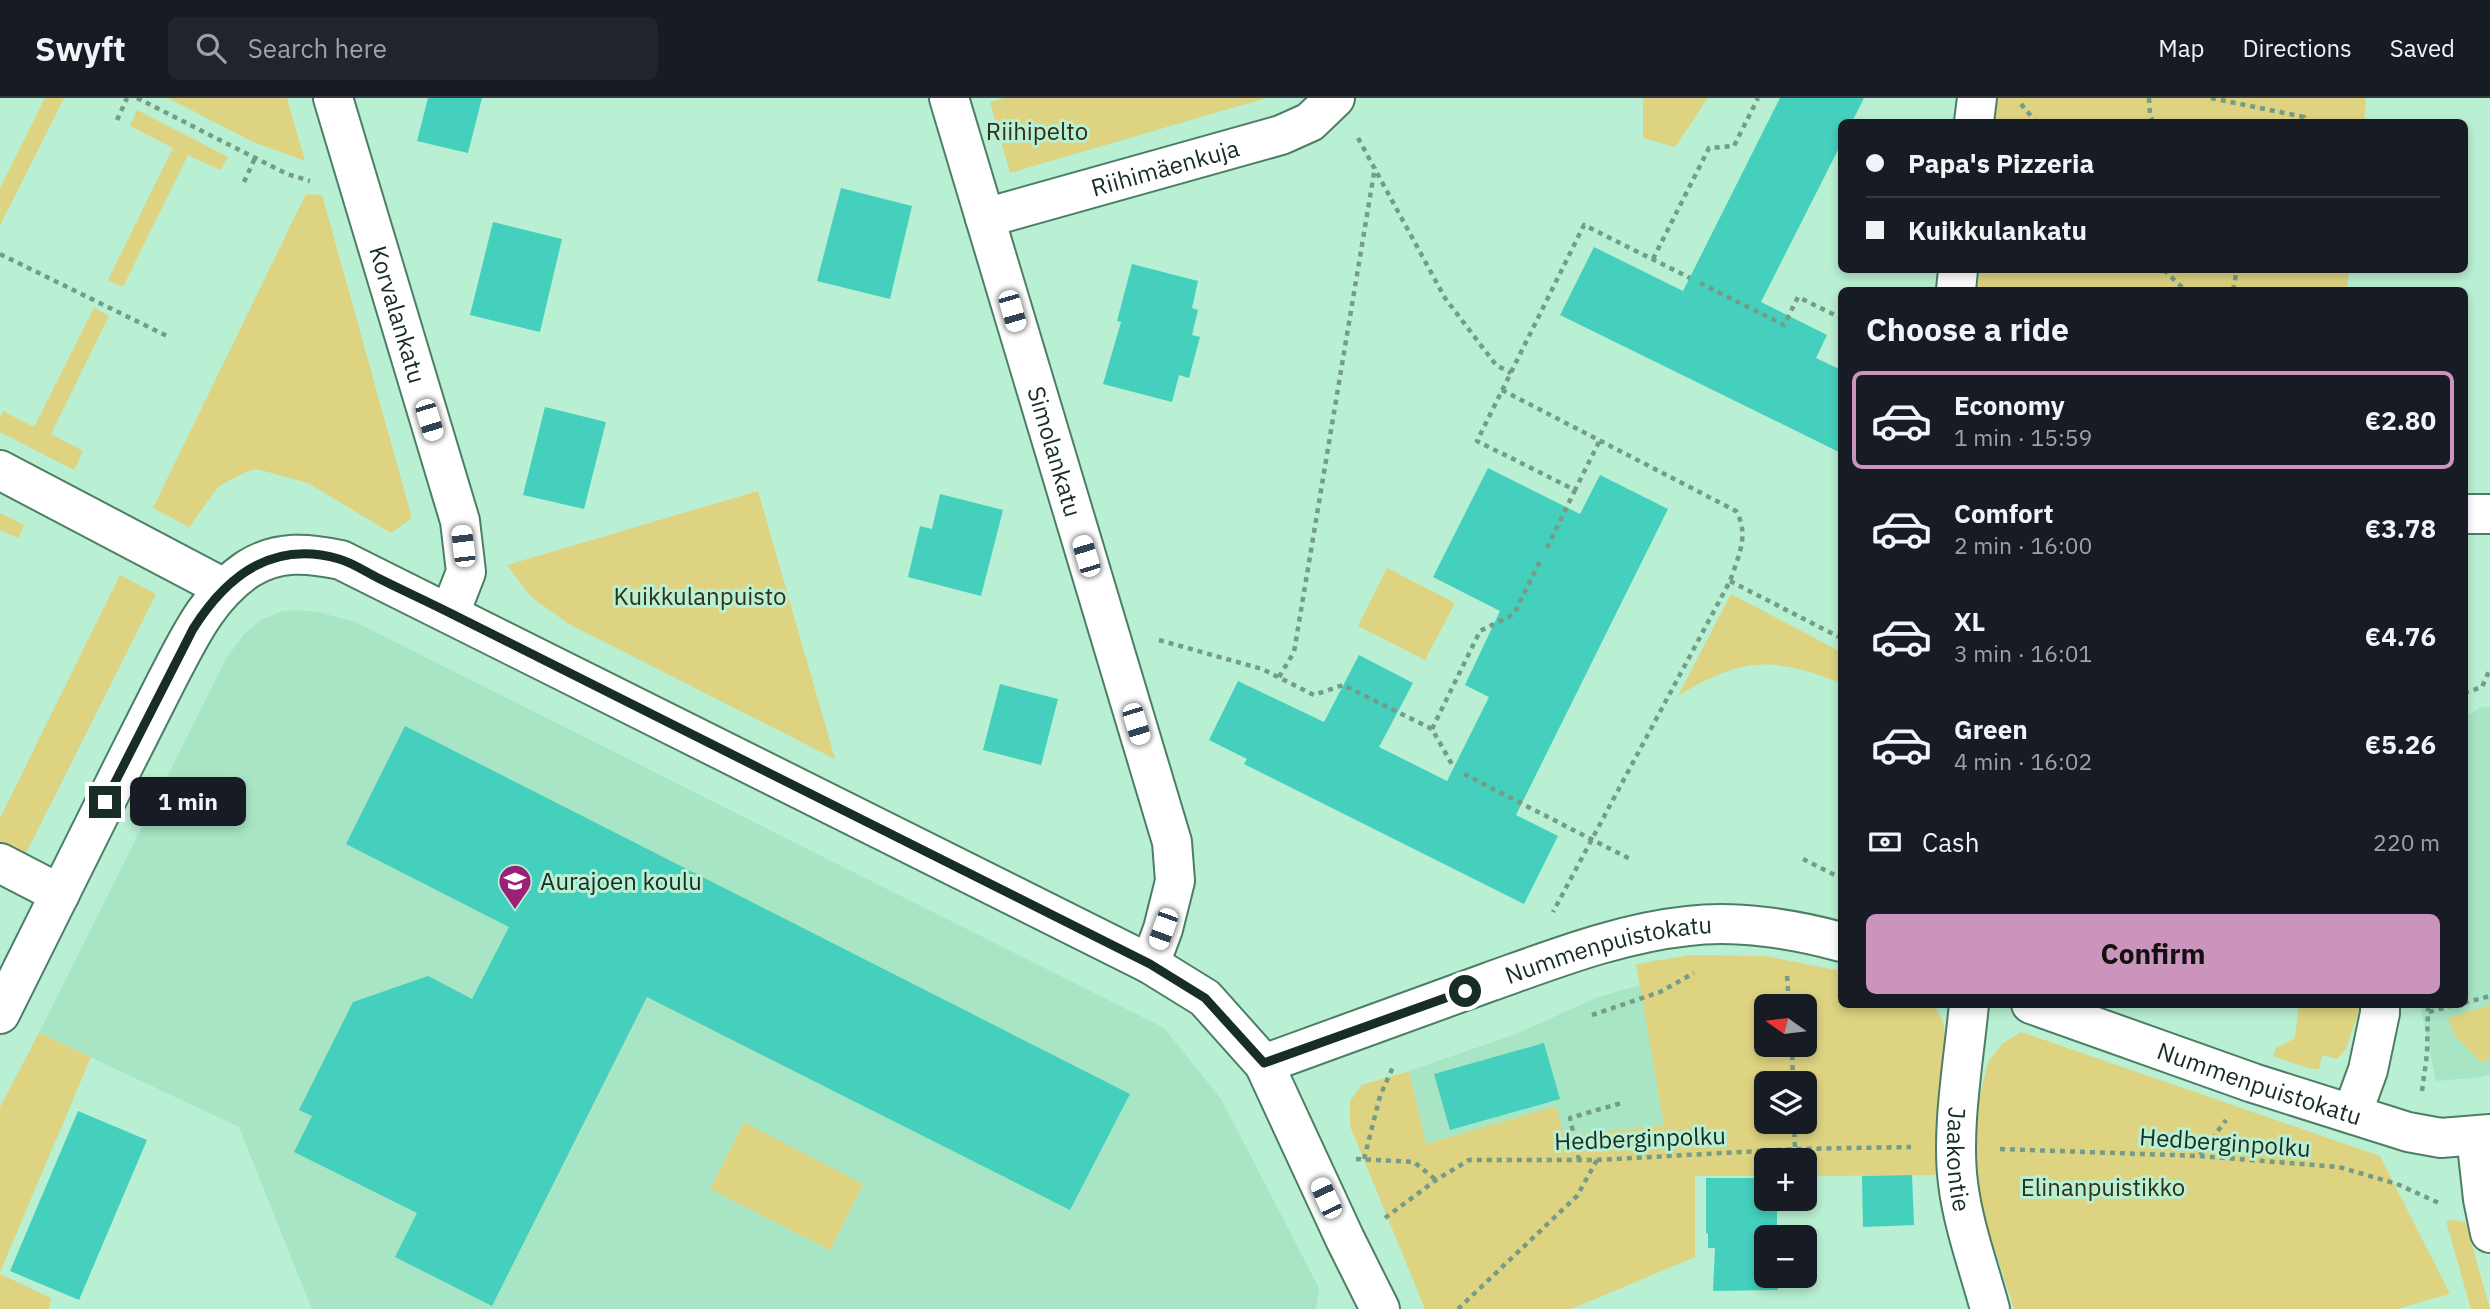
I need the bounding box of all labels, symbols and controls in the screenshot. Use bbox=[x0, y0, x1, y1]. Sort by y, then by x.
search box bbox=[168, 17, 658, 80]
text: Swyft bbox=[35, 27, 126, 70]
icon: search bbox=[192, 29, 230, 67]
text: Search here bbox=[248, 31, 387, 65]
text: Map bbox=[2158, 32, 2204, 64]
text: Directions bbox=[2242, 32, 2352, 64]
text: Saved bbox=[2390, 32, 2455, 64]
park label: Riihipelto bbox=[986, 115, 1088, 147]
street label: Riihimäenkuja bbox=[1087, 131, 1243, 204]
text: Papa's Pizzeria bbox=[1908, 146, 2094, 180]
text: Kuikkulankatu bbox=[1908, 213, 2087, 247]
street label: Korvalankatu bbox=[362, 242, 434, 387]
car bbox=[997, 288, 1028, 334]
text: Choose a ride bbox=[1866, 308, 2069, 350]
street label: Simolankatu bbox=[1020, 382, 1090, 521]
text: Economy bbox=[1954, 388, 2065, 422]
icon: car bbox=[1870, 389, 1933, 452]
car bbox=[413, 397, 446, 443]
text: €2.80 bbox=[2365, 403, 2436, 437]
text: 1 min · 15:59 bbox=[1954, 422, 2092, 452]
text: Comfort bbox=[1954, 496, 2053, 530]
icon: car bbox=[1870, 497, 1933, 560]
text: €3.78 bbox=[2365, 511, 2436, 545]
car bbox=[451, 524, 476, 568]
text: 2 min · 16:00 bbox=[1954, 530, 2092, 560]
car bbox=[1070, 533, 1103, 579]
park label: Kuikkulanpuisto bbox=[613, 580, 787, 612]
text: XL bbox=[1954, 604, 1985, 638]
icon: car bbox=[1870, 605, 1933, 668]
text: €4.76 bbox=[2365, 619, 2436, 653]
text: 3 min · 16:01 bbox=[1954, 638, 2092, 668]
car bbox=[1120, 701, 1153, 747]
text: Green bbox=[1954, 712, 2028, 746]
icon: car bbox=[1870, 713, 1933, 776]
text: €5.26 bbox=[2365, 727, 2436, 761]
text: 4 min · 16:02 bbox=[1954, 746, 2092, 776]
callout: 1 min bbox=[130, 778, 245, 826]
route end bbox=[89, 786, 121, 818]
text: 1 min bbox=[158, 786, 218, 816]
icon: cash bbox=[1866, 823, 1904, 861]
text: Cash bbox=[1922, 825, 1979, 859]
text: 220 m bbox=[2373, 827, 2440, 857]
school or university icon: Aurajoen koulu bbox=[496, 862, 534, 911]
place label: Aurajoen koulu bbox=[540, 865, 702, 897]
car bbox=[1146, 906, 1181, 952]
street label: Nummenpuistokatu bbox=[1500, 908, 1713, 991]
button: Confirm bbox=[1866, 914, 2440, 994]
route start bbox=[1449, 975, 1481, 1007]
north arrow bbox=[1754, 994, 1816, 1057]
map controls bbox=[1754, 994, 1817, 1288]
street label: Nummenpuistokatu bbox=[2153, 1034, 2366, 1132]
button: layers bbox=[1754, 1071, 1817, 1134]
street label: Jaakontie bbox=[1940, 1106, 1978, 1214]
street label: Hedberginpolku bbox=[1554, 1119, 1726, 1157]
street label: Hedberginpolku bbox=[2138, 1120, 2312, 1164]
button: + bbox=[1754, 1148, 1817, 1211]
park label: Elinanpuistikko bbox=[2021, 1171, 2185, 1203]
car bbox=[1308, 1175, 1345, 1221]
button: − bbox=[1754, 1225, 1817, 1288]

